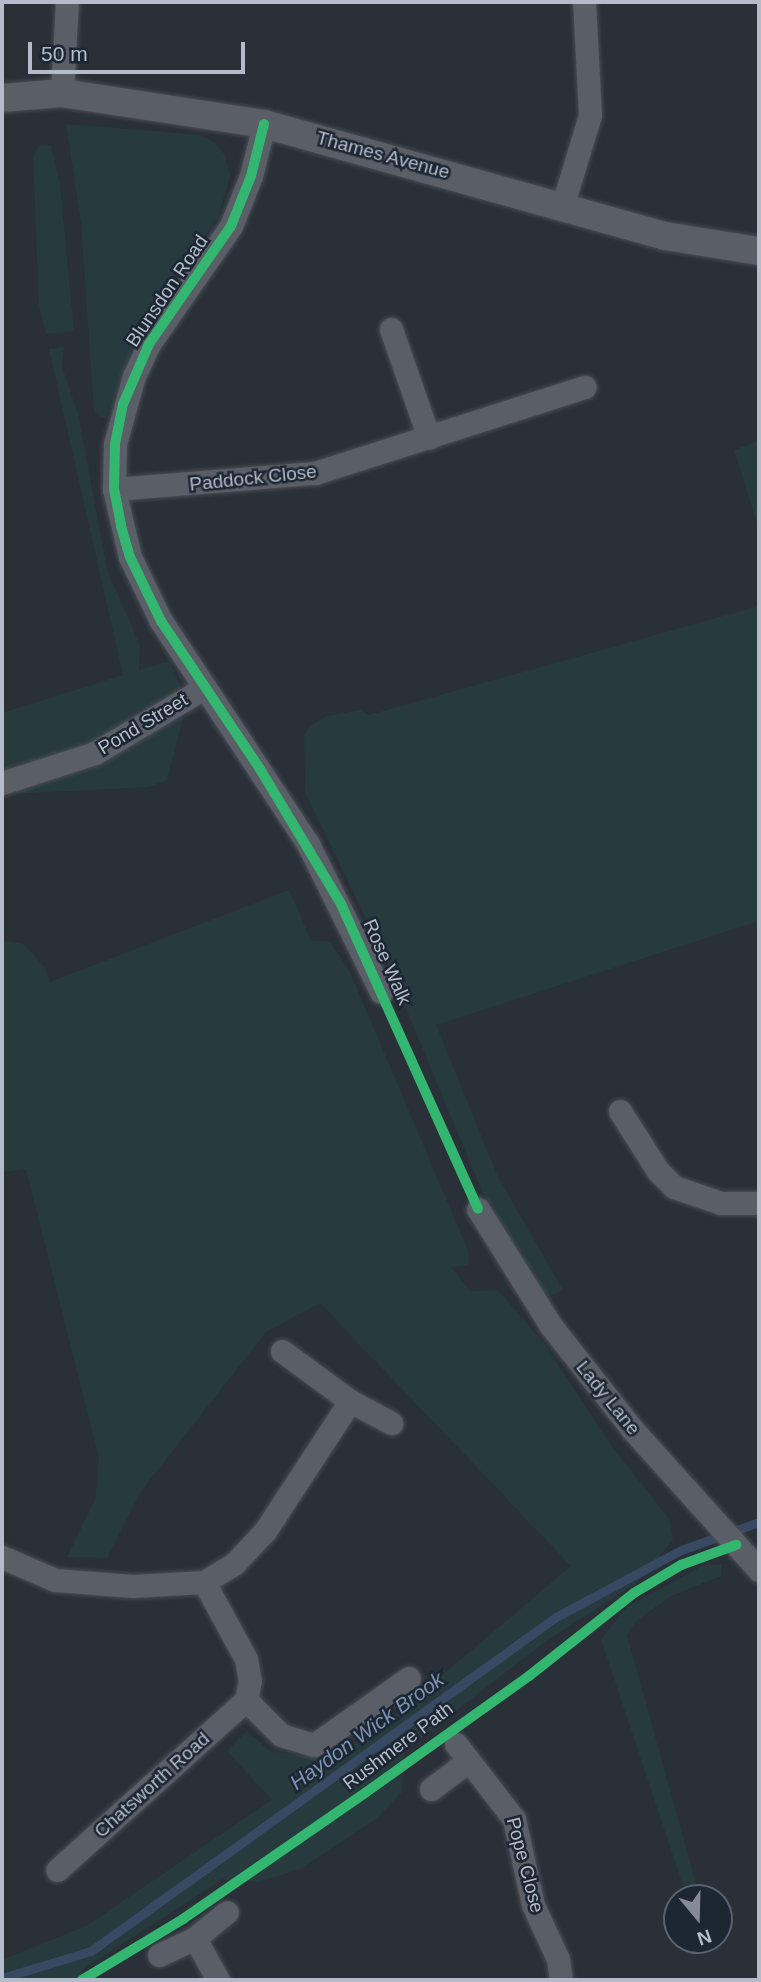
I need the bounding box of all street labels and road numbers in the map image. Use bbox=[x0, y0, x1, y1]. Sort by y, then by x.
street label: Thames Avenue bbox=[313, 126, 453, 184]
street label: Blunsdon Road bbox=[121, 231, 213, 351]
street label: Paddock Close bbox=[188, 460, 318, 496]
street label: Pond Street bbox=[94, 688, 192, 760]
street label: Rose Walk bbox=[358, 916, 416, 1008]
street label: Lady Lane bbox=[571, 1356, 645, 1440]
street label: Rushmere Path bbox=[338, 1697, 458, 1795]
street label: Chatsworth Road bbox=[90, 1727, 214, 1843]
street label: Pope Close bbox=[501, 1815, 549, 1915]

